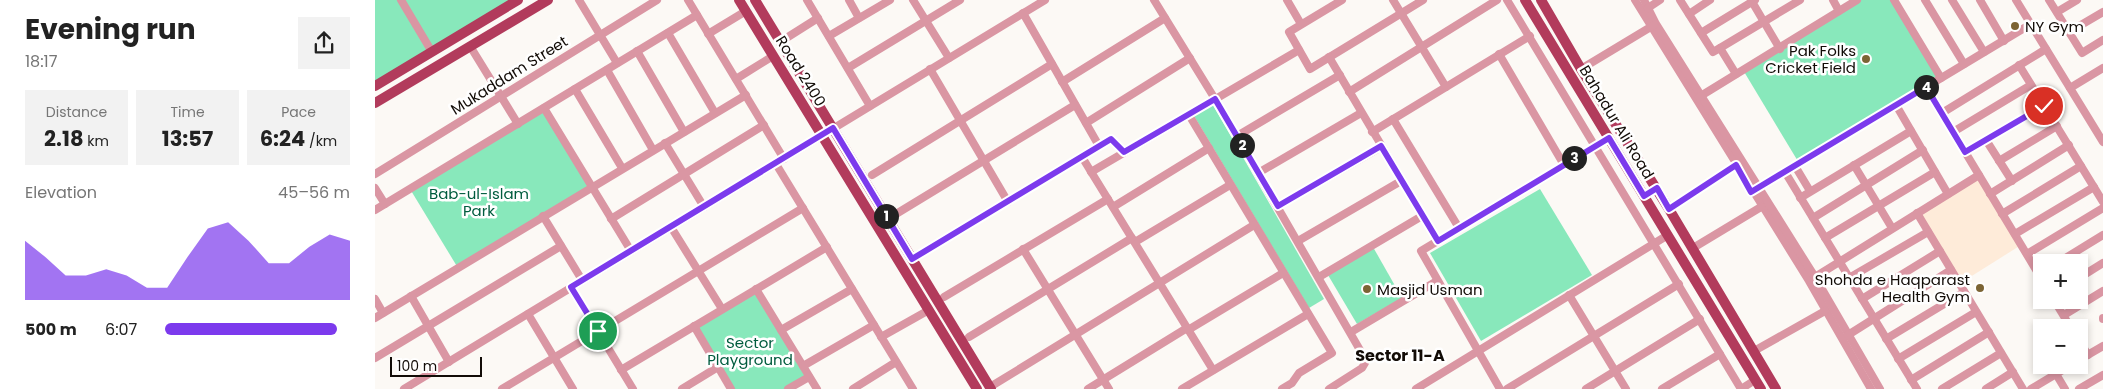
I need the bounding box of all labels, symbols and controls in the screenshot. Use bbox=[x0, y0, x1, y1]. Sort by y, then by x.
text: Evening run bbox=[25, 10, 196, 49]
place label: NY Gym bbox=[2025, 16, 2084, 37]
button: share bbox=[298, 17, 350, 69]
marker: NY Gym bbox=[2009, 20, 2021, 32]
street label: Mukaddam Street bbox=[447, 31, 571, 119]
street label: Road 2400 bbox=[771, 32, 831, 110]
place label: Pak Folks Cricket Field bbox=[1765, 40, 1856, 78]
text: 18:17 bbox=[25, 50, 57, 73]
marker: Pak Folks Cricket Field bbox=[1860, 53, 1872, 65]
street label: Bahadur Ali Road bbox=[1575, 61, 1659, 183]
pin: 4 bbox=[1913, 74, 1939, 100]
text: 4 bbox=[1922, 77, 1931, 97]
pin bbox=[2023, 85, 2065, 127]
icon: check bbox=[2030, 92, 2058, 120]
text: Distance bbox=[46, 102, 107, 122]
text: Time bbox=[170, 102, 205, 122]
text: Pace bbox=[281, 102, 316, 122]
text: 2.18 bbox=[44, 124, 84, 153]
text: 13:57 bbox=[162, 124, 213, 153]
text: 6:24 bbox=[260, 124, 305, 153]
text: km bbox=[84, 131, 109, 151]
text: /km bbox=[305, 131, 337, 151]
pin: 2 bbox=[1229, 132, 1255, 158]
text: 2 bbox=[1239, 135, 1247, 155]
pin: 3 bbox=[1561, 146, 1587, 170]
text: 3 bbox=[1570, 148, 1579, 168]
text: Elevation bbox=[25, 181, 97, 204]
text: 45–56 m bbox=[278, 181, 350, 204]
park label: Bab-ul-Islam Park bbox=[429, 183, 529, 221]
pin: 1 bbox=[873, 204, 899, 228]
text: 1 bbox=[884, 206, 889, 226]
map controls bbox=[2033, 254, 2088, 374]
button: + bbox=[2033, 254, 2088, 309]
place label: Shohda e Haqparast Health Gym bbox=[1815, 269, 1970, 307]
place label: Masjid Usman bbox=[1377, 279, 1483, 300]
marker: Shohda e Haqparast Health Gym bbox=[1974, 282, 1986, 294]
marker: Masjid Usman bbox=[1361, 283, 1373, 295]
pin bbox=[577, 310, 619, 352]
icon: arrive bbox=[584, 317, 612, 345]
text: 500 m bbox=[25, 318, 77, 341]
text: 6:07 bbox=[105, 318, 137, 341]
button: − bbox=[2033, 319, 2088, 374]
park label: Sector Playground bbox=[707, 332, 793, 370]
district label: Sector 11-A bbox=[1355, 344, 1445, 367]
scale bar bbox=[390, 354, 483, 377]
text: 100 m bbox=[397, 356, 437, 376]

